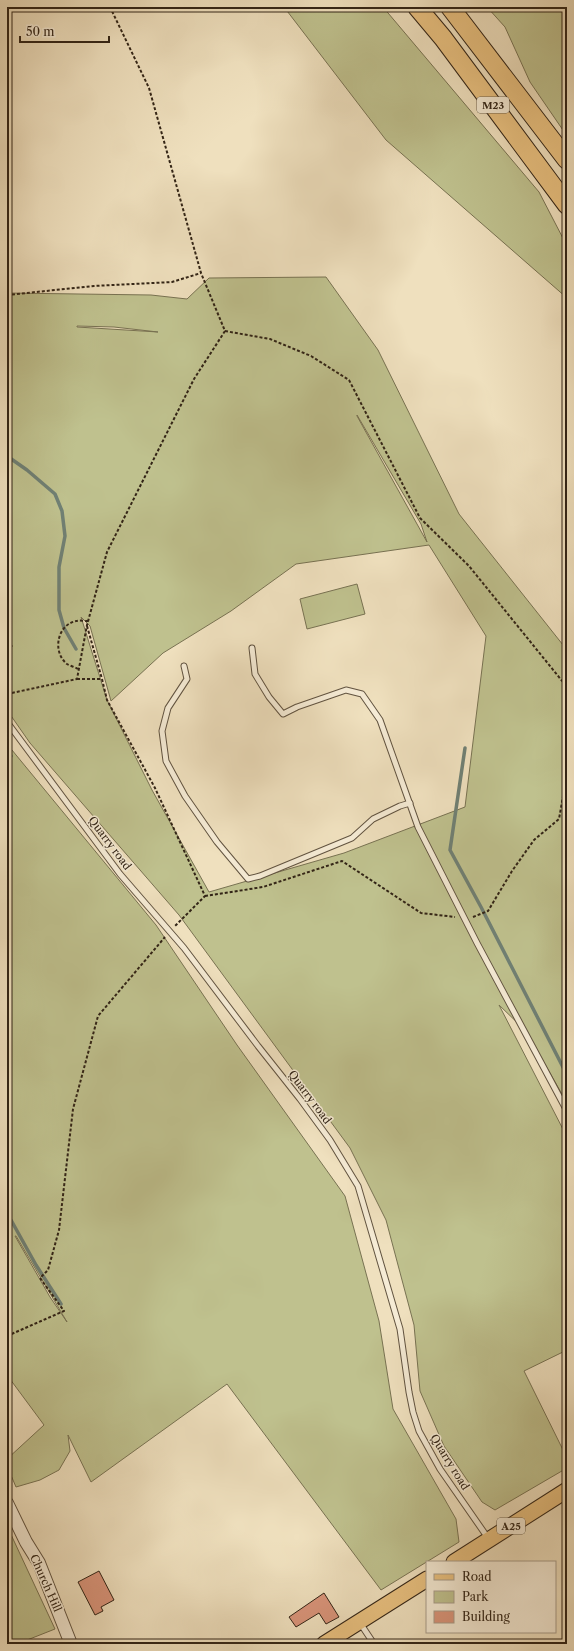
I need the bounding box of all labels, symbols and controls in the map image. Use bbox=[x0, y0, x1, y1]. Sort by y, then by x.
scale bar bbox=[20, 18, 109, 44]
text: 50 m bbox=[26, 24, 55, 39]
road number: M23 bbox=[477, 97, 509, 113]
street label: Quarry road bbox=[85, 813, 135, 873]
street label: Quarry road bbox=[285, 1067, 335, 1127]
street label: Quarry road bbox=[427, 1431, 473, 1493]
road number: A25 bbox=[497, 1518, 525, 1534]
street label: Church Hill bbox=[27, 1552, 65, 1615]
legend bbox=[426, 1561, 556, 1633]
text: Road bbox=[462, 1569, 492, 1584]
text: Park bbox=[462, 1589, 489, 1604]
text: Building bbox=[462, 1609, 510, 1624]

